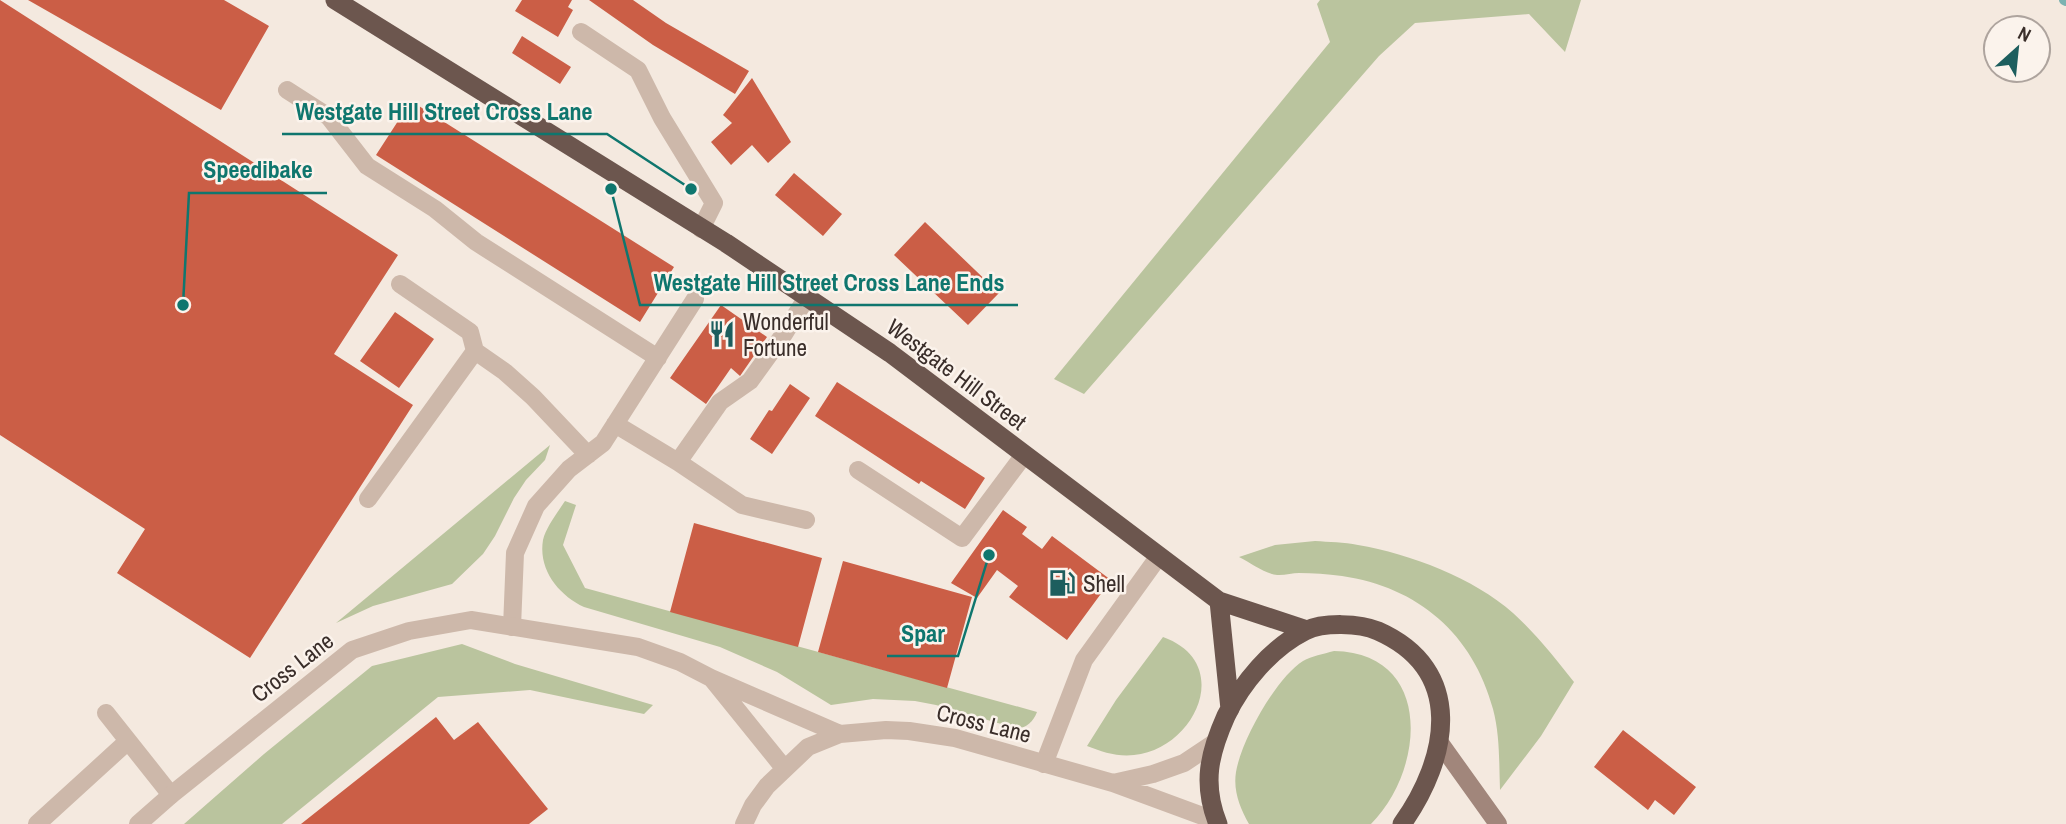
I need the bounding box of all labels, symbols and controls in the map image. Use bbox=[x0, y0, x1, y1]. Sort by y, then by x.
north arrow bbox=[1982, 14, 2052, 84]
text: N bbox=[2014, 20, 2036, 48]
callout: Westgate Hill Street Cross Lane bbox=[282, 89, 607, 134]
text: Westgate Hill Street Cross Lane bbox=[295, 95, 593, 127]
callout: Speedibake bbox=[189, 148, 327, 193]
text: Speedibake bbox=[203, 153, 313, 185]
callout: Westgate Hill Street Cross Lane Ends bbox=[640, 260, 1018, 305]
text: Westgate Hill Street Cross Lane Ends bbox=[654, 266, 1004, 298]
place label: Wonderful Fortune bbox=[743, 306, 829, 363]
street label: Westgate Hill Street bbox=[881, 311, 1033, 437]
restaurant icon: Wonderful Fortune bbox=[707, 319, 737, 349]
fuel station icon: Shell bbox=[1047, 568, 1077, 598]
place label: Shell bbox=[1083, 568, 1125, 599]
callout: Spar bbox=[887, 611, 958, 656]
text: Spar bbox=[901, 617, 945, 649]
street label: Cross Lane bbox=[244, 625, 340, 709]
street label: Cross Lane bbox=[933, 696, 1035, 750]

